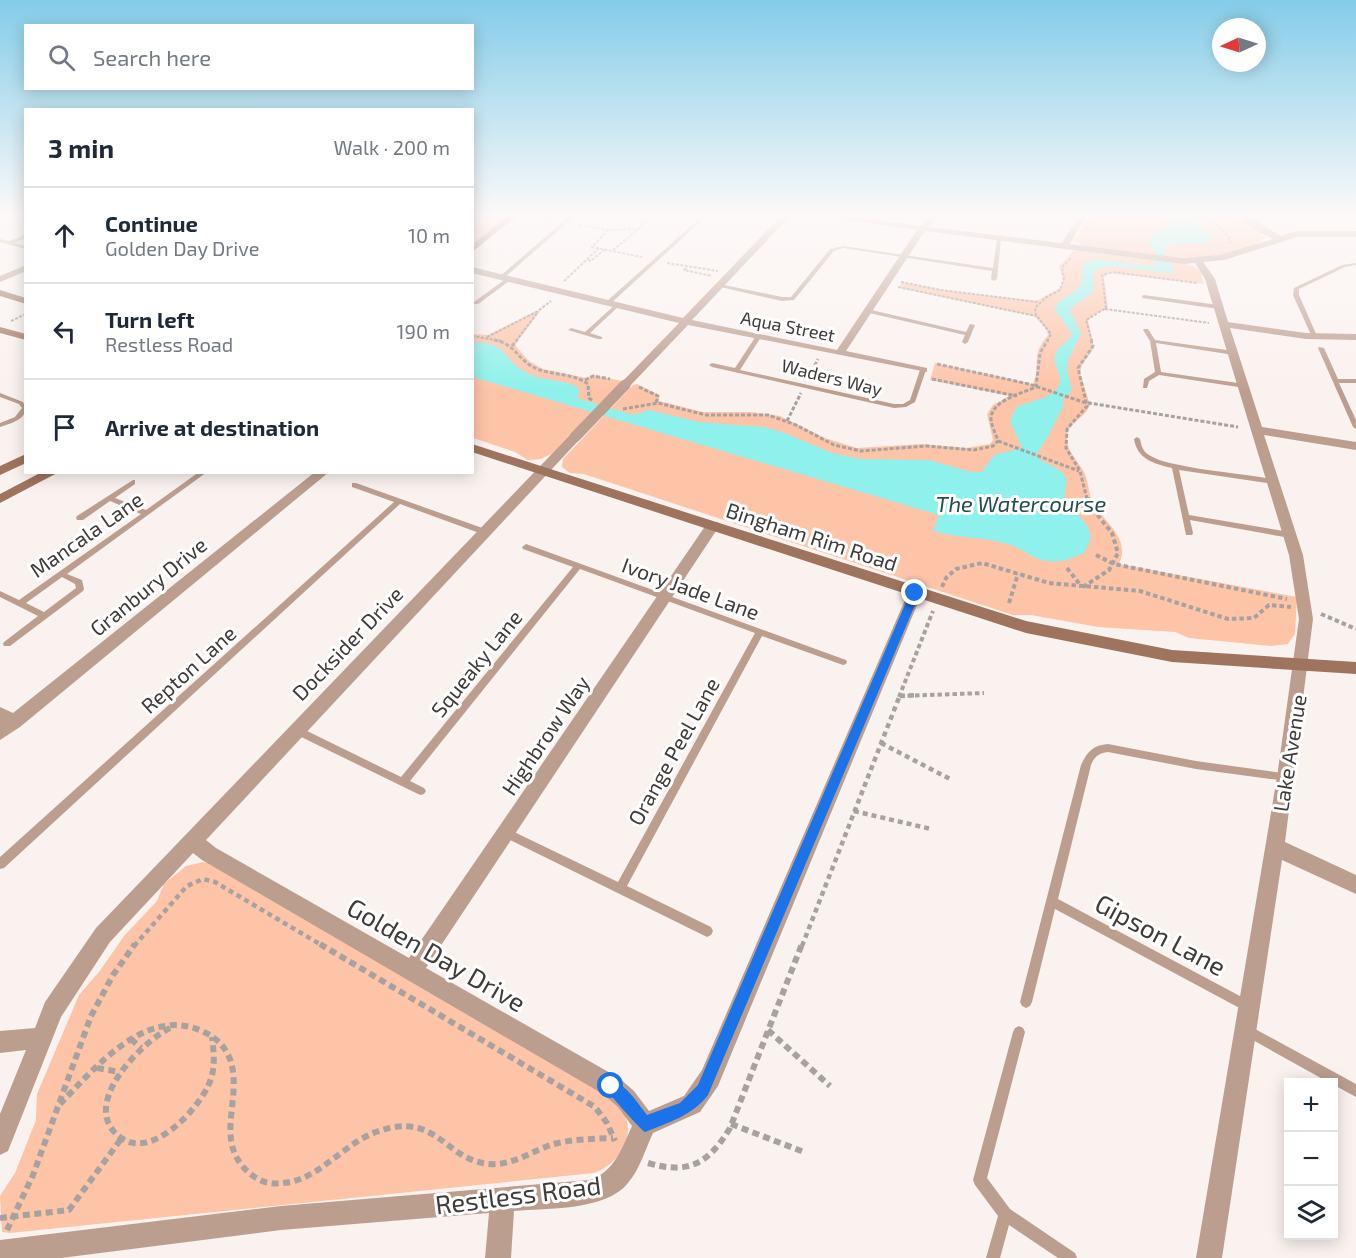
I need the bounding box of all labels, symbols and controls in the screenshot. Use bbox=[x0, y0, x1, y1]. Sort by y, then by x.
north arrow bbox=[1212, 18, 1266, 72]
search box bbox=[24, 24, 474, 90]
icon: search bbox=[45, 41, 78, 74]
text: Search here bbox=[93, 44, 211, 70]
text: 3 min bbox=[48, 132, 114, 163]
text: Walk · 200 m bbox=[333, 135, 450, 159]
text: Continue bbox=[105, 210, 198, 236]
icon: ahead bbox=[48, 219, 81, 252]
text: 10 m bbox=[408, 223, 450, 247]
text: Golden Day Drive bbox=[105, 236, 259, 260]
text: Turn left bbox=[105, 306, 194, 332]
street label: Aqua Street bbox=[739, 306, 837, 346]
icon: left bbox=[48, 315, 81, 348]
text: 190 m bbox=[397, 319, 450, 343]
text: Restless Road bbox=[105, 332, 233, 356]
street label: Waders Way bbox=[779, 354, 885, 400]
icon: arrive bbox=[48, 411, 81, 444]
text: Arrive at destination bbox=[105, 414, 319, 440]
street label: Mancala Lane bbox=[25, 486, 147, 582]
water label: The Watercourse bbox=[936, 490, 1106, 516]
street label: Bingham Rim Road bbox=[723, 497, 901, 575]
street label: Granbury Drive bbox=[85, 531, 211, 641]
street label: Ivory Jade Lane bbox=[619, 552, 763, 624]
route end bbox=[901, 579, 927, 605]
street label: Docksider Drive bbox=[286, 581, 408, 705]
street label: Squeaky Lane bbox=[425, 604, 527, 722]
street label: Repton Lane bbox=[135, 620, 241, 718]
street label: Highbrow Way bbox=[496, 671, 594, 799]
street label: Orange Peel Lane bbox=[622, 673, 724, 829]
street label: Lake Avenue bbox=[1267, 693, 1311, 813]
street label: Gipson Lane bbox=[1090, 887, 1232, 981]
street label: Golden Day Drive bbox=[342, 890, 532, 1018]
route start bbox=[597, 1072, 623, 1098]
map controls bbox=[1284, 1078, 1338, 1240]
button: + bbox=[1284, 1078, 1338, 1132]
button: − bbox=[1284, 1132, 1338, 1186]
street label: Restless Road bbox=[433, 1168, 603, 1220]
button: layers bbox=[1284, 1186, 1338, 1240]

